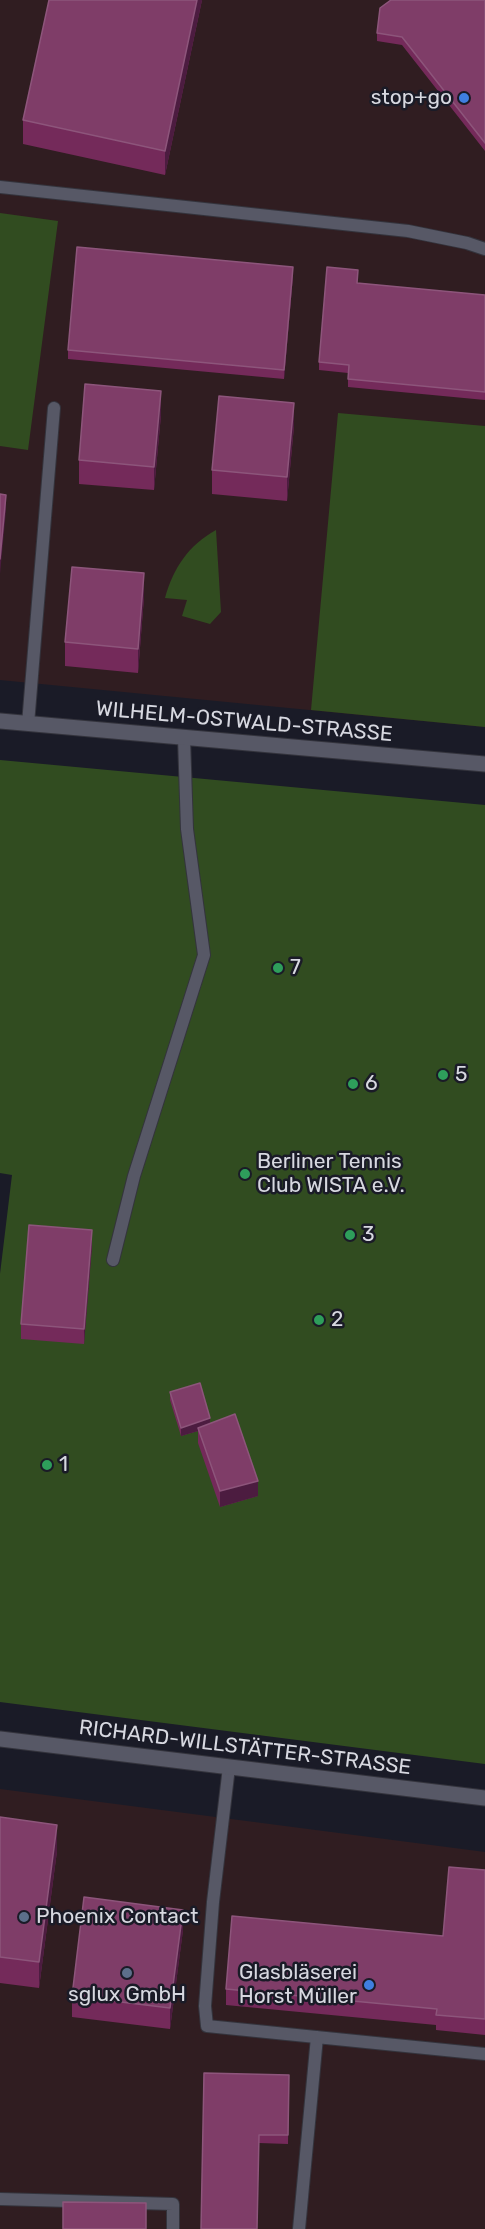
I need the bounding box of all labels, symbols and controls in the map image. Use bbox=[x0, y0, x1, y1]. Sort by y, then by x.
place label: stop+go bbox=[371, 85, 452, 111]
marker: stop+go bbox=[457, 91, 471, 105]
street label: WILHELM-OSTWALD-STRASSE bbox=[95, 696, 393, 748]
place label: 7 bbox=[290, 955, 301, 981]
marker: 7 bbox=[271, 961, 285, 975]
place label: 5 bbox=[455, 1062, 467, 1088]
marker: 5 bbox=[436, 1068, 450, 1082]
place label: 6 bbox=[365, 1071, 378, 1097]
marker: 6 bbox=[346, 1077, 360, 1091]
place label: Berliner Tennis Club WISTA e.V. bbox=[257, 1149, 405, 1199]
marker: Berliner Tennis Club WISTA e.V. bbox=[238, 1167, 252, 1181]
place label: 3 bbox=[362, 1222, 375, 1248]
marker: 3 bbox=[343, 1228, 357, 1242]
place label: 2 bbox=[331, 1307, 343, 1333]
marker: 2 bbox=[312, 1313, 326, 1327]
place label: 1 bbox=[59, 1452, 68, 1478]
marker: 1 bbox=[40, 1458, 54, 1472]
street label: RICHARD-WILLSTÄTTER-STRASSE bbox=[77, 1715, 413, 1781]
place label: Phoenix Contact bbox=[36, 1904, 199, 1930]
marker: Phoenix Contact bbox=[17, 1910, 31, 1924]
place label: Glasbläserei Horst Müller bbox=[239, 1960, 357, 2010]
marker: sglux GmbH bbox=[120, 1966, 134, 1980]
marker: Glasbläserei Horst Müller bbox=[362, 1978, 376, 1992]
place label: sglux GmbH bbox=[68, 1982, 186, 2008]

